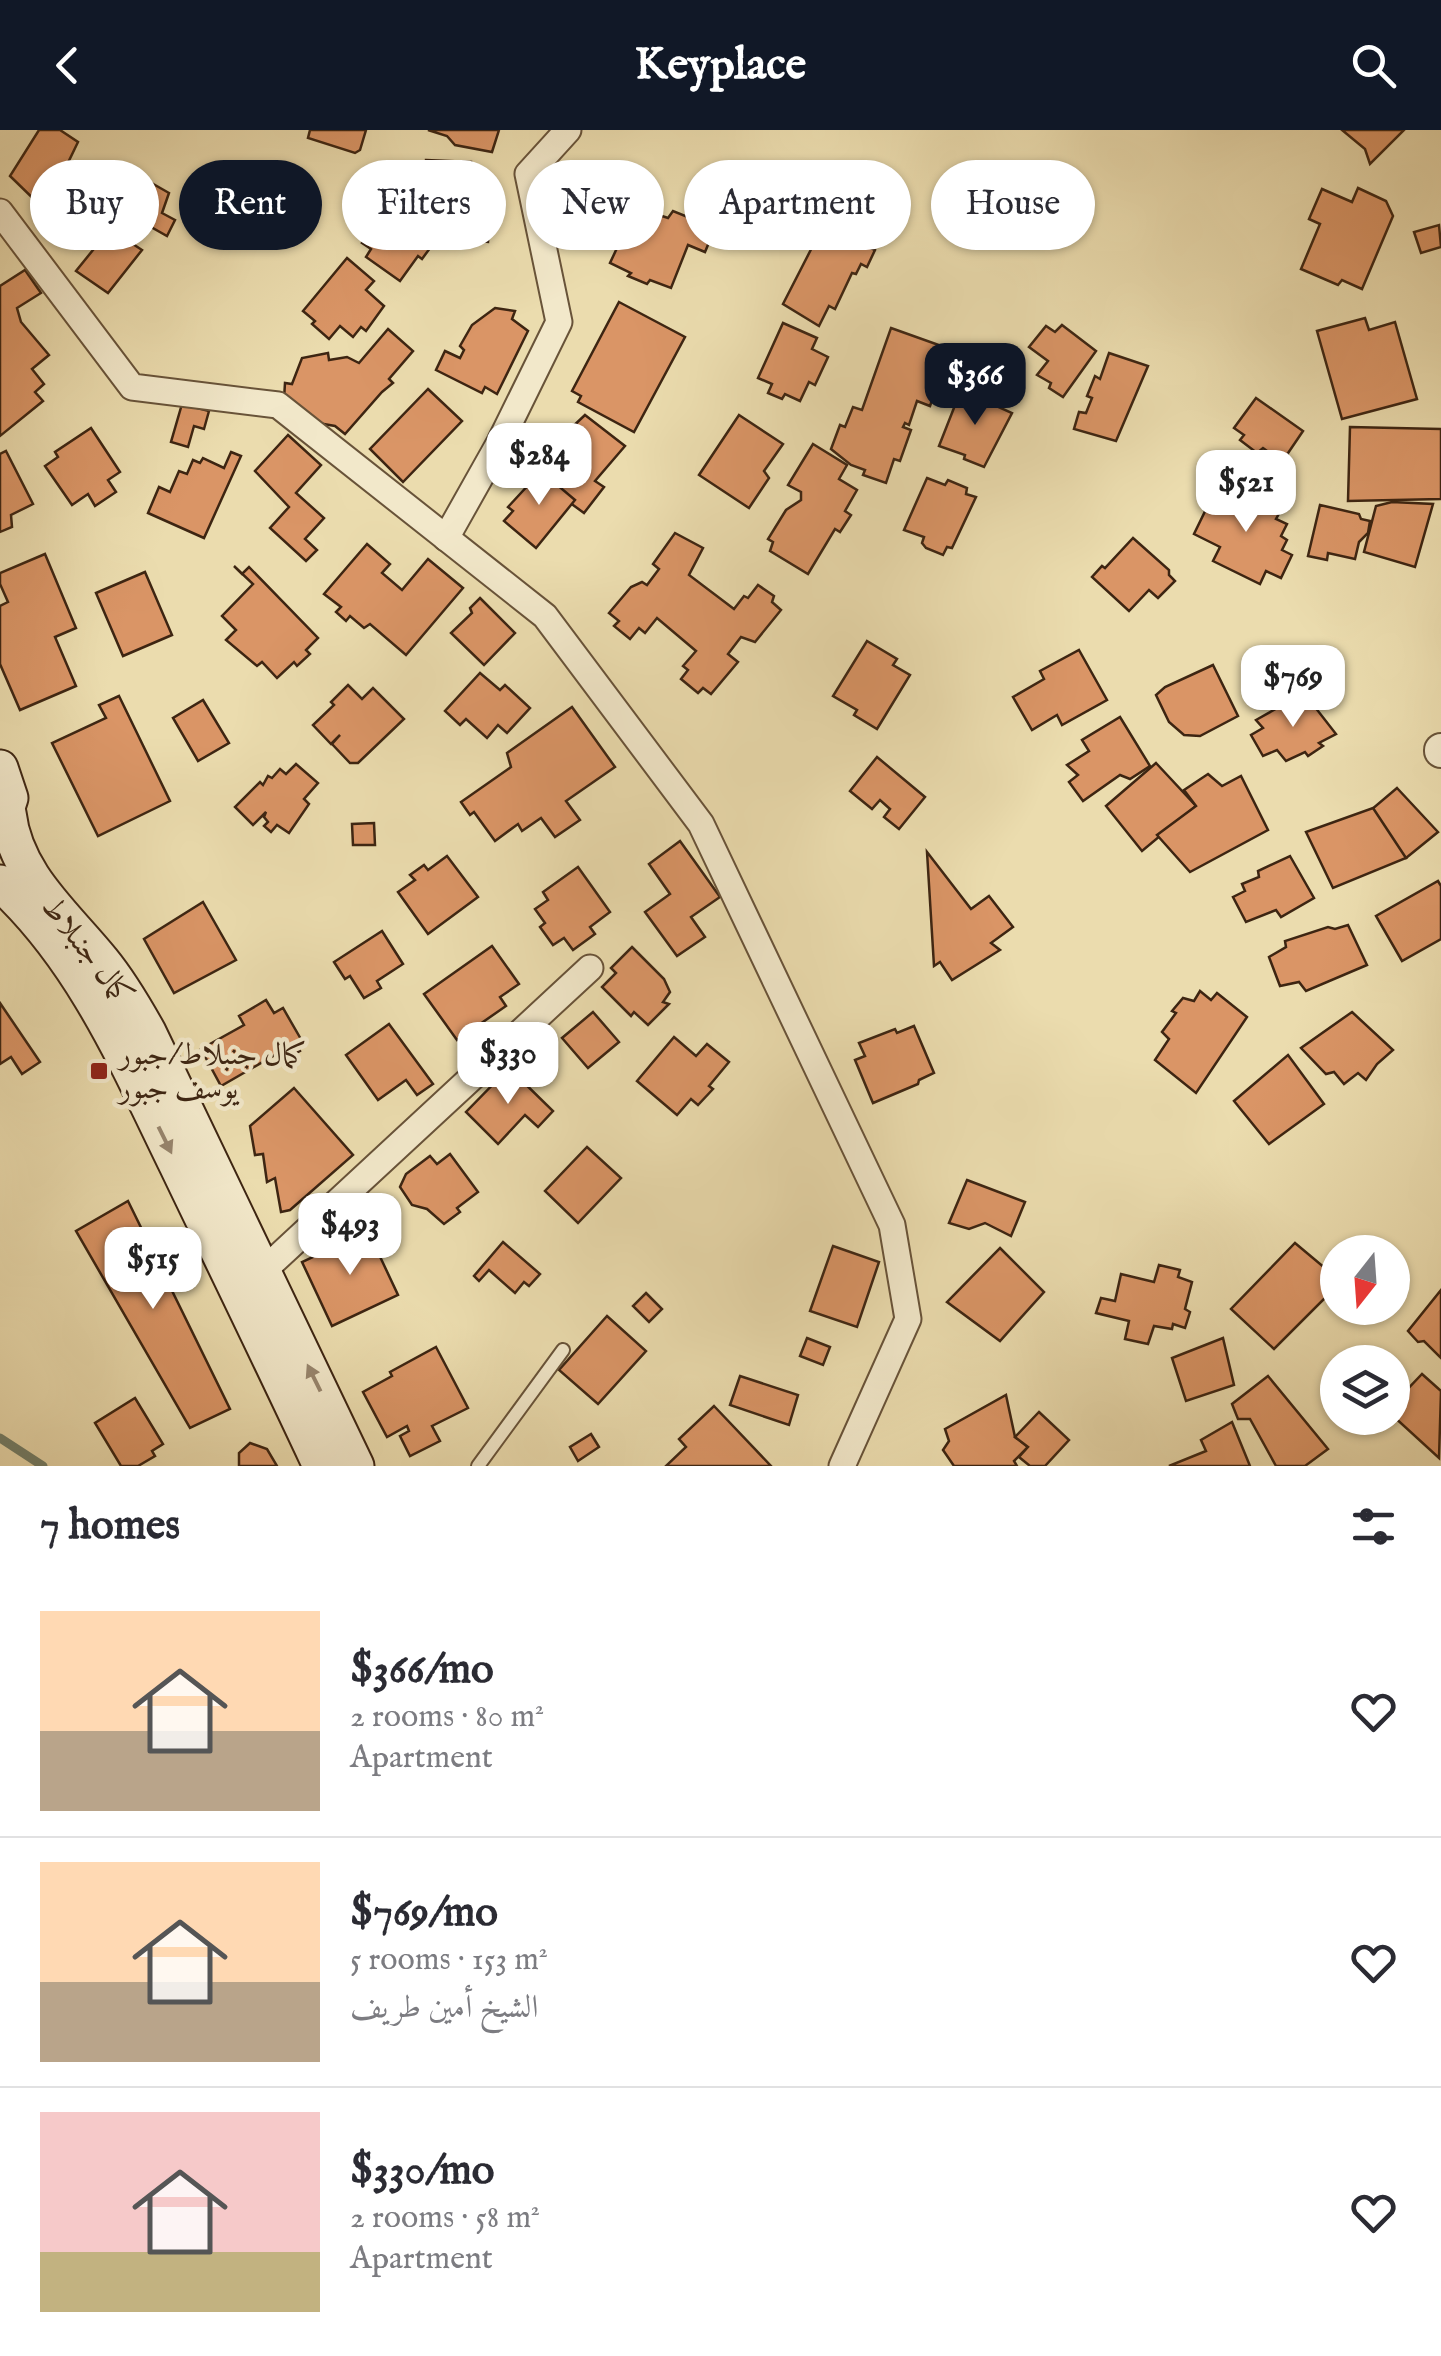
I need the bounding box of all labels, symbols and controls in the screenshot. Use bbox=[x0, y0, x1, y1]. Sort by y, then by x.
text: Keyplace bbox=[635, 37, 806, 94]
icon: back bbox=[40, 38, 95, 93]
icon: search bbox=[1346, 38, 1401, 93]
chip: Buy bbox=[30, 160, 159, 250]
chip: Rent bbox=[179, 160, 322, 250]
chip: Filters bbox=[342, 160, 506, 250]
chip: New bbox=[526, 160, 664, 250]
chip: Apartment bbox=[684, 160, 911, 250]
chip: House bbox=[931, 160, 1095, 250]
pin: $366 bbox=[916, 343, 1034, 428]
text: $366 bbox=[947, 355, 1003, 396]
pin: $284 bbox=[480, 423, 598, 508]
text: $284 bbox=[509, 435, 569, 476]
pin: $521 bbox=[1187, 450, 1305, 535]
text: $521 bbox=[1218, 462, 1274, 503]
pin: $769 bbox=[1234, 645, 1352, 730]
text: $769 bbox=[1263, 657, 1323, 698]
street label: كمال جنبلاط bbox=[32, 889, 141, 1013]
pin: $330 bbox=[449, 1022, 567, 1107]
text: $330 bbox=[479, 1034, 537, 1075]
place label: كمال جنبلاط/جبور يوسف جبور bbox=[116, 1037, 306, 1109]
marker: كمال جنبلاط/جبور يوسف جبور bbox=[88, 1060, 110, 1082]
one-way arrow bbox=[156, 1126, 173, 1155]
pin: $493 bbox=[291, 1193, 409, 1278]
text: $493 bbox=[320, 1205, 380, 1246]
pin: $515 bbox=[94, 1227, 212, 1312]
north arrow bbox=[1320, 1235, 1410, 1325]
map controls bbox=[1320, 1235, 1410, 1435]
text: $515 bbox=[127, 1239, 179, 1280]
button: layers bbox=[1320, 1345, 1410, 1435]
one-way arrow bbox=[306, 1363, 323, 1392]
icon: filters bbox=[1346, 1499, 1401, 1554]
text: 7 homes bbox=[40, 1500, 180, 1553]
text: $366/mo bbox=[350, 1644, 494, 1697]
icon: home bbox=[120, 1651, 240, 1771]
icon: heart bbox=[1346, 1684, 1401, 1739]
text: 2 rooms · 80 m² bbox=[350, 1697, 544, 1738]
text: Apartment bbox=[350, 1738, 493, 1779]
text: $769/mo bbox=[350, 1887, 498, 1940]
icon: home bbox=[120, 1902, 240, 2022]
icon: heart bbox=[1346, 1935, 1401, 1990]
text: 5 rooms · 153 m² bbox=[350, 1940, 548, 1981]
text: الشيخ أمين طريف bbox=[350, 1988, 538, 2029]
text: $330/mo bbox=[350, 2145, 495, 2198]
icon: home bbox=[120, 2152, 240, 2272]
icon: heart bbox=[1346, 2185, 1401, 2240]
text: 2 rooms · 58 m² bbox=[350, 2198, 540, 2239]
text: Apartment bbox=[350, 2239, 493, 2280]

